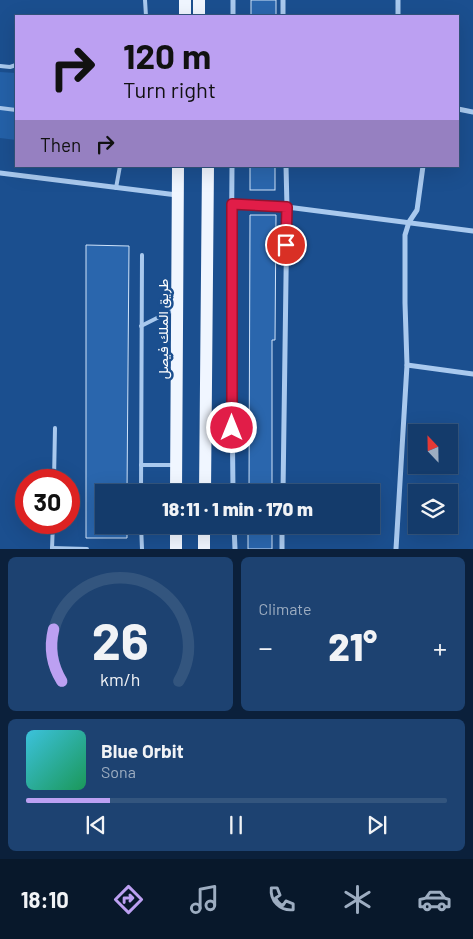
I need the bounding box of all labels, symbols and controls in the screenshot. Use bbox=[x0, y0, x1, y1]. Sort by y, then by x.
text: 120 m bbox=[123, 34, 211, 76]
icon: right bbox=[40, 35, 105, 100]
text: Turn right bbox=[123, 76, 216, 102]
icon: right bbox=[91, 130, 119, 158]
text: Then bbox=[40, 133, 81, 156]
pin bbox=[265, 224, 307, 266]
icon: arrive bbox=[272, 231, 300, 259]
street label: طريق الملك فيصل bbox=[154, 279, 172, 379]
position arrow bbox=[205, 401, 257, 453]
north arrow bbox=[408, 424, 458, 474]
map controls bbox=[408, 424, 458, 534]
speed limit sign: 30 bbox=[15, 469, 80, 534]
button: layers bbox=[408, 484, 458, 534]
text: 18:11 · 1 min · 170 m bbox=[162, 497, 313, 520]
text: Climate bbox=[259, 599, 311, 618]
text: 26 bbox=[92, 608, 149, 670]
text: 21° bbox=[328, 623, 377, 669]
text: − bbox=[259, 630, 273, 664]
text: + bbox=[433, 630, 447, 664]
text: km/h bbox=[100, 668, 140, 690]
text: Blue Orbit bbox=[101, 739, 184, 762]
text: Sona bbox=[101, 762, 136, 781]
icon: previous bbox=[82, 811, 110, 839]
icon: pause bbox=[222, 811, 250, 839]
icon: next bbox=[363, 811, 391, 839]
icon: directions bbox=[111, 882, 146, 917]
icon: music bbox=[187, 882, 222, 917]
icon: phone bbox=[264, 882, 299, 917]
icon: climate bbox=[340, 882, 375, 917]
icon: car bbox=[417, 882, 452, 917]
text: 18:10 bbox=[21, 886, 69, 912]

